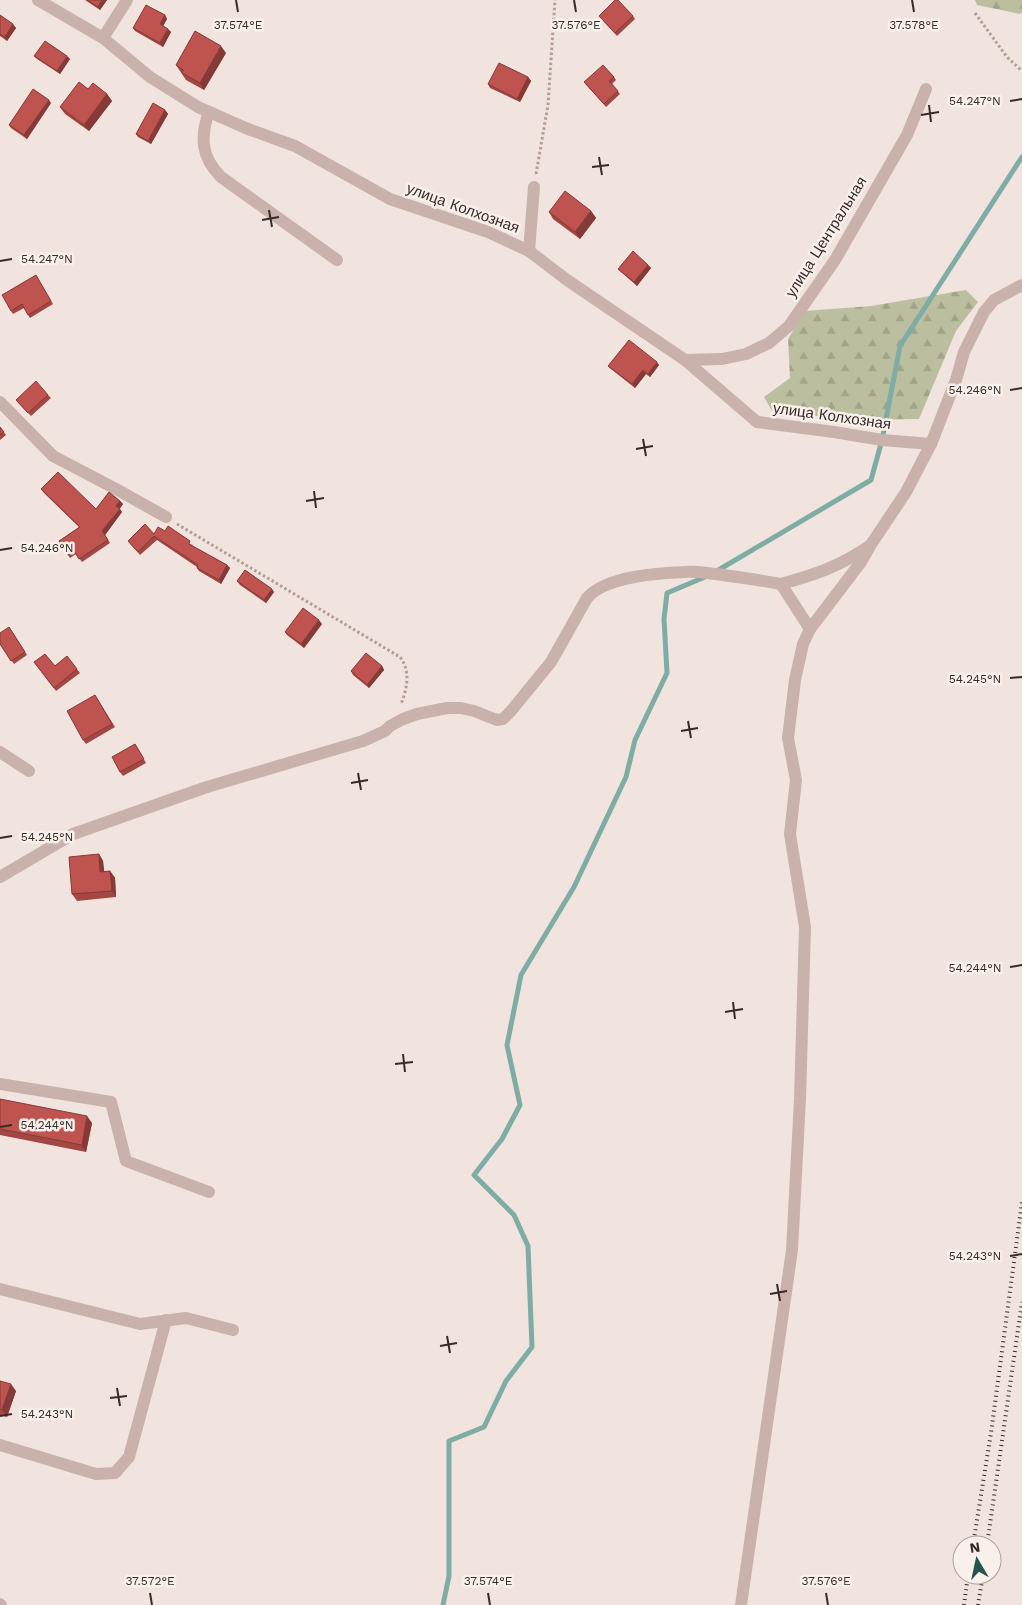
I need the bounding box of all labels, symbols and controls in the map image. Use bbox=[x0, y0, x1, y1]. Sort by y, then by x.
text: 37.574°E bbox=[214, 18, 263, 32]
text: 37.576°E bbox=[551, 18, 601, 32]
text: 37.578°E bbox=[889, 18, 939, 32]
text: 54.247°N bbox=[949, 94, 1001, 108]
street label: улица Центральная bbox=[782, 173, 870, 301]
street label: улица Колхозная bbox=[404, 179, 522, 237]
text: 54.247°N bbox=[21, 252, 73, 266]
text: 54.246°N bbox=[949, 383, 1001, 397]
street label: улица Колхозная bbox=[772, 399, 892, 433]
text: 54.246°N bbox=[21, 541, 73, 555]
text: 54.245°N bbox=[949, 672, 1001, 686]
text: 54.245°N bbox=[21, 830, 73, 844]
text: 54.244°N bbox=[948, 961, 1002, 975]
text: 54.244°N bbox=[20, 1118, 74, 1132]
text: 54.243°N bbox=[949, 1249, 1001, 1263]
text: 54.243°N bbox=[21, 1407, 73, 1421]
north arrow bbox=[952, 1535, 1002, 1585]
text: N bbox=[969, 1538, 981, 1556]
text: 37.572°E bbox=[125, 1574, 175, 1588]
text: 37.574°E bbox=[464, 1574, 513, 1588]
text: 37.576°E bbox=[801, 1574, 851, 1588]

